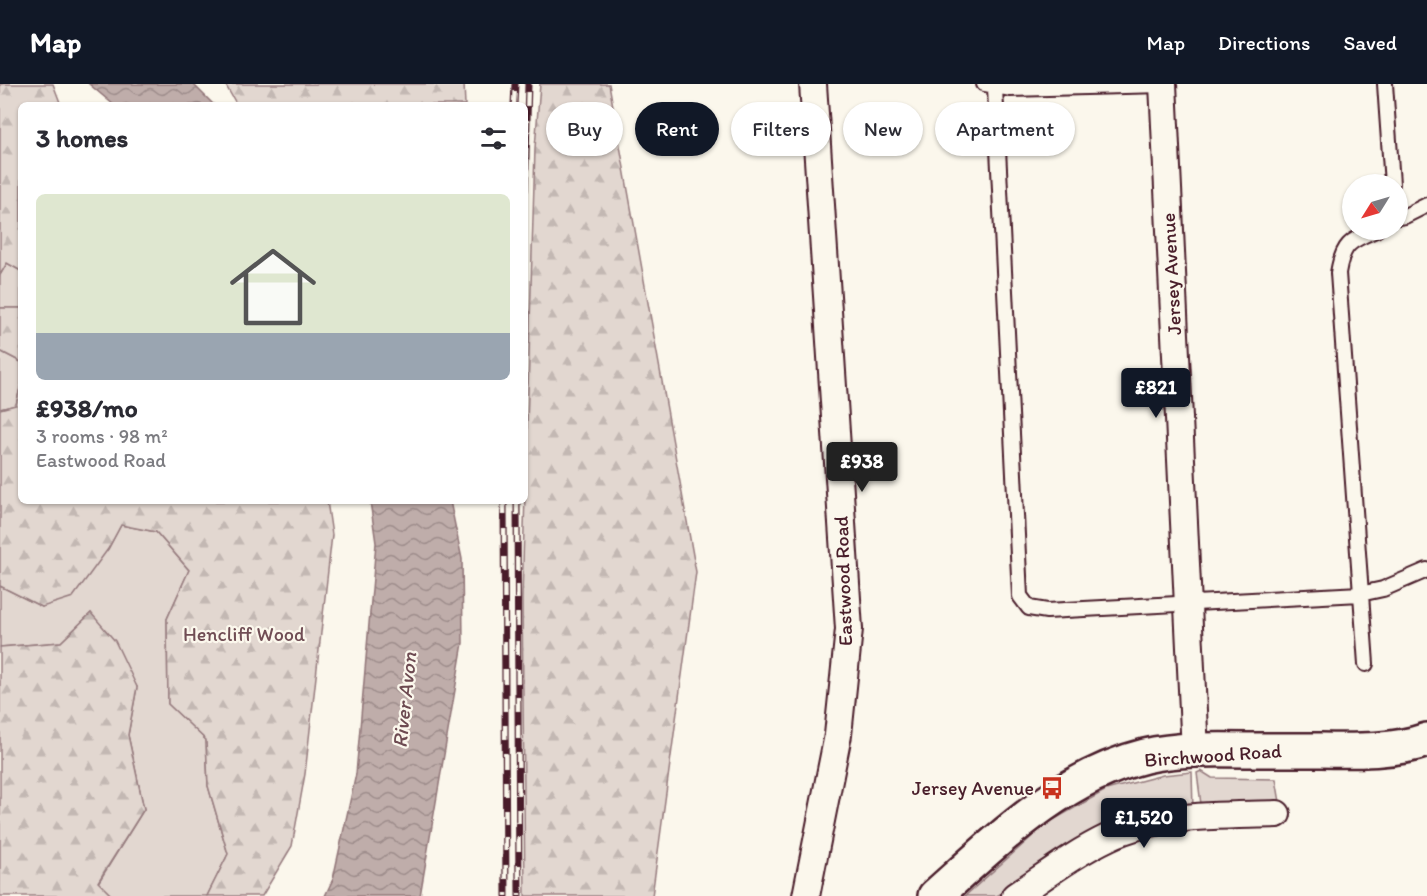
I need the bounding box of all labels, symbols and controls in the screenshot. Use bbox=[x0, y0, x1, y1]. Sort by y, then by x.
text: Map bbox=[30, 25, 81, 59]
text: Map bbox=[1147, 30, 1185, 55]
text: Directions bbox=[1218, 30, 1310, 55]
text: Saved bbox=[1343, 30, 1397, 55]
chip: Buy bbox=[546, 102, 623, 156]
chip: Rent bbox=[635, 102, 719, 156]
chip: Filters bbox=[731, 102, 831, 156]
chip: New bbox=[843, 102, 923, 156]
chip: Apartment bbox=[935, 102, 1075, 156]
text: 3 homes bbox=[36, 122, 128, 154]
icon: filters bbox=[477, 122, 510, 155]
north arrow bbox=[1342, 174, 1408, 240]
map controls bbox=[1342, 174, 1408, 240]
street label: Jersey Avenue bbox=[1156, 212, 1186, 336]
icon: home bbox=[219, 233, 327, 341]
pin: £821 bbox=[1120, 368, 1192, 419]
text: £821 bbox=[1135, 375, 1177, 399]
text: £938/mo bbox=[36, 392, 138, 424]
text: 3 rooms · 98 m² bbox=[36, 424, 168, 448]
pin: £938 bbox=[826, 442, 898, 493]
text: Eastwood Road bbox=[36, 448, 166, 472]
text: £938 bbox=[840, 449, 884, 473]
street label: Eastwood Road bbox=[829, 515, 857, 646]
park label: Hencliff Wood bbox=[183, 622, 305, 646]
water label: River Avon bbox=[387, 651, 421, 749]
street label: Birchwood Road bbox=[1143, 738, 1283, 772]
bus stop icon: Jersey Avenue bbox=[1039, 775, 1065, 801]
place label: Jersey Avenue bbox=[912, 776, 1034, 800]
pin: £1,520 bbox=[1095, 798, 1193, 849]
text: £1,520 bbox=[1115, 805, 1173, 829]

